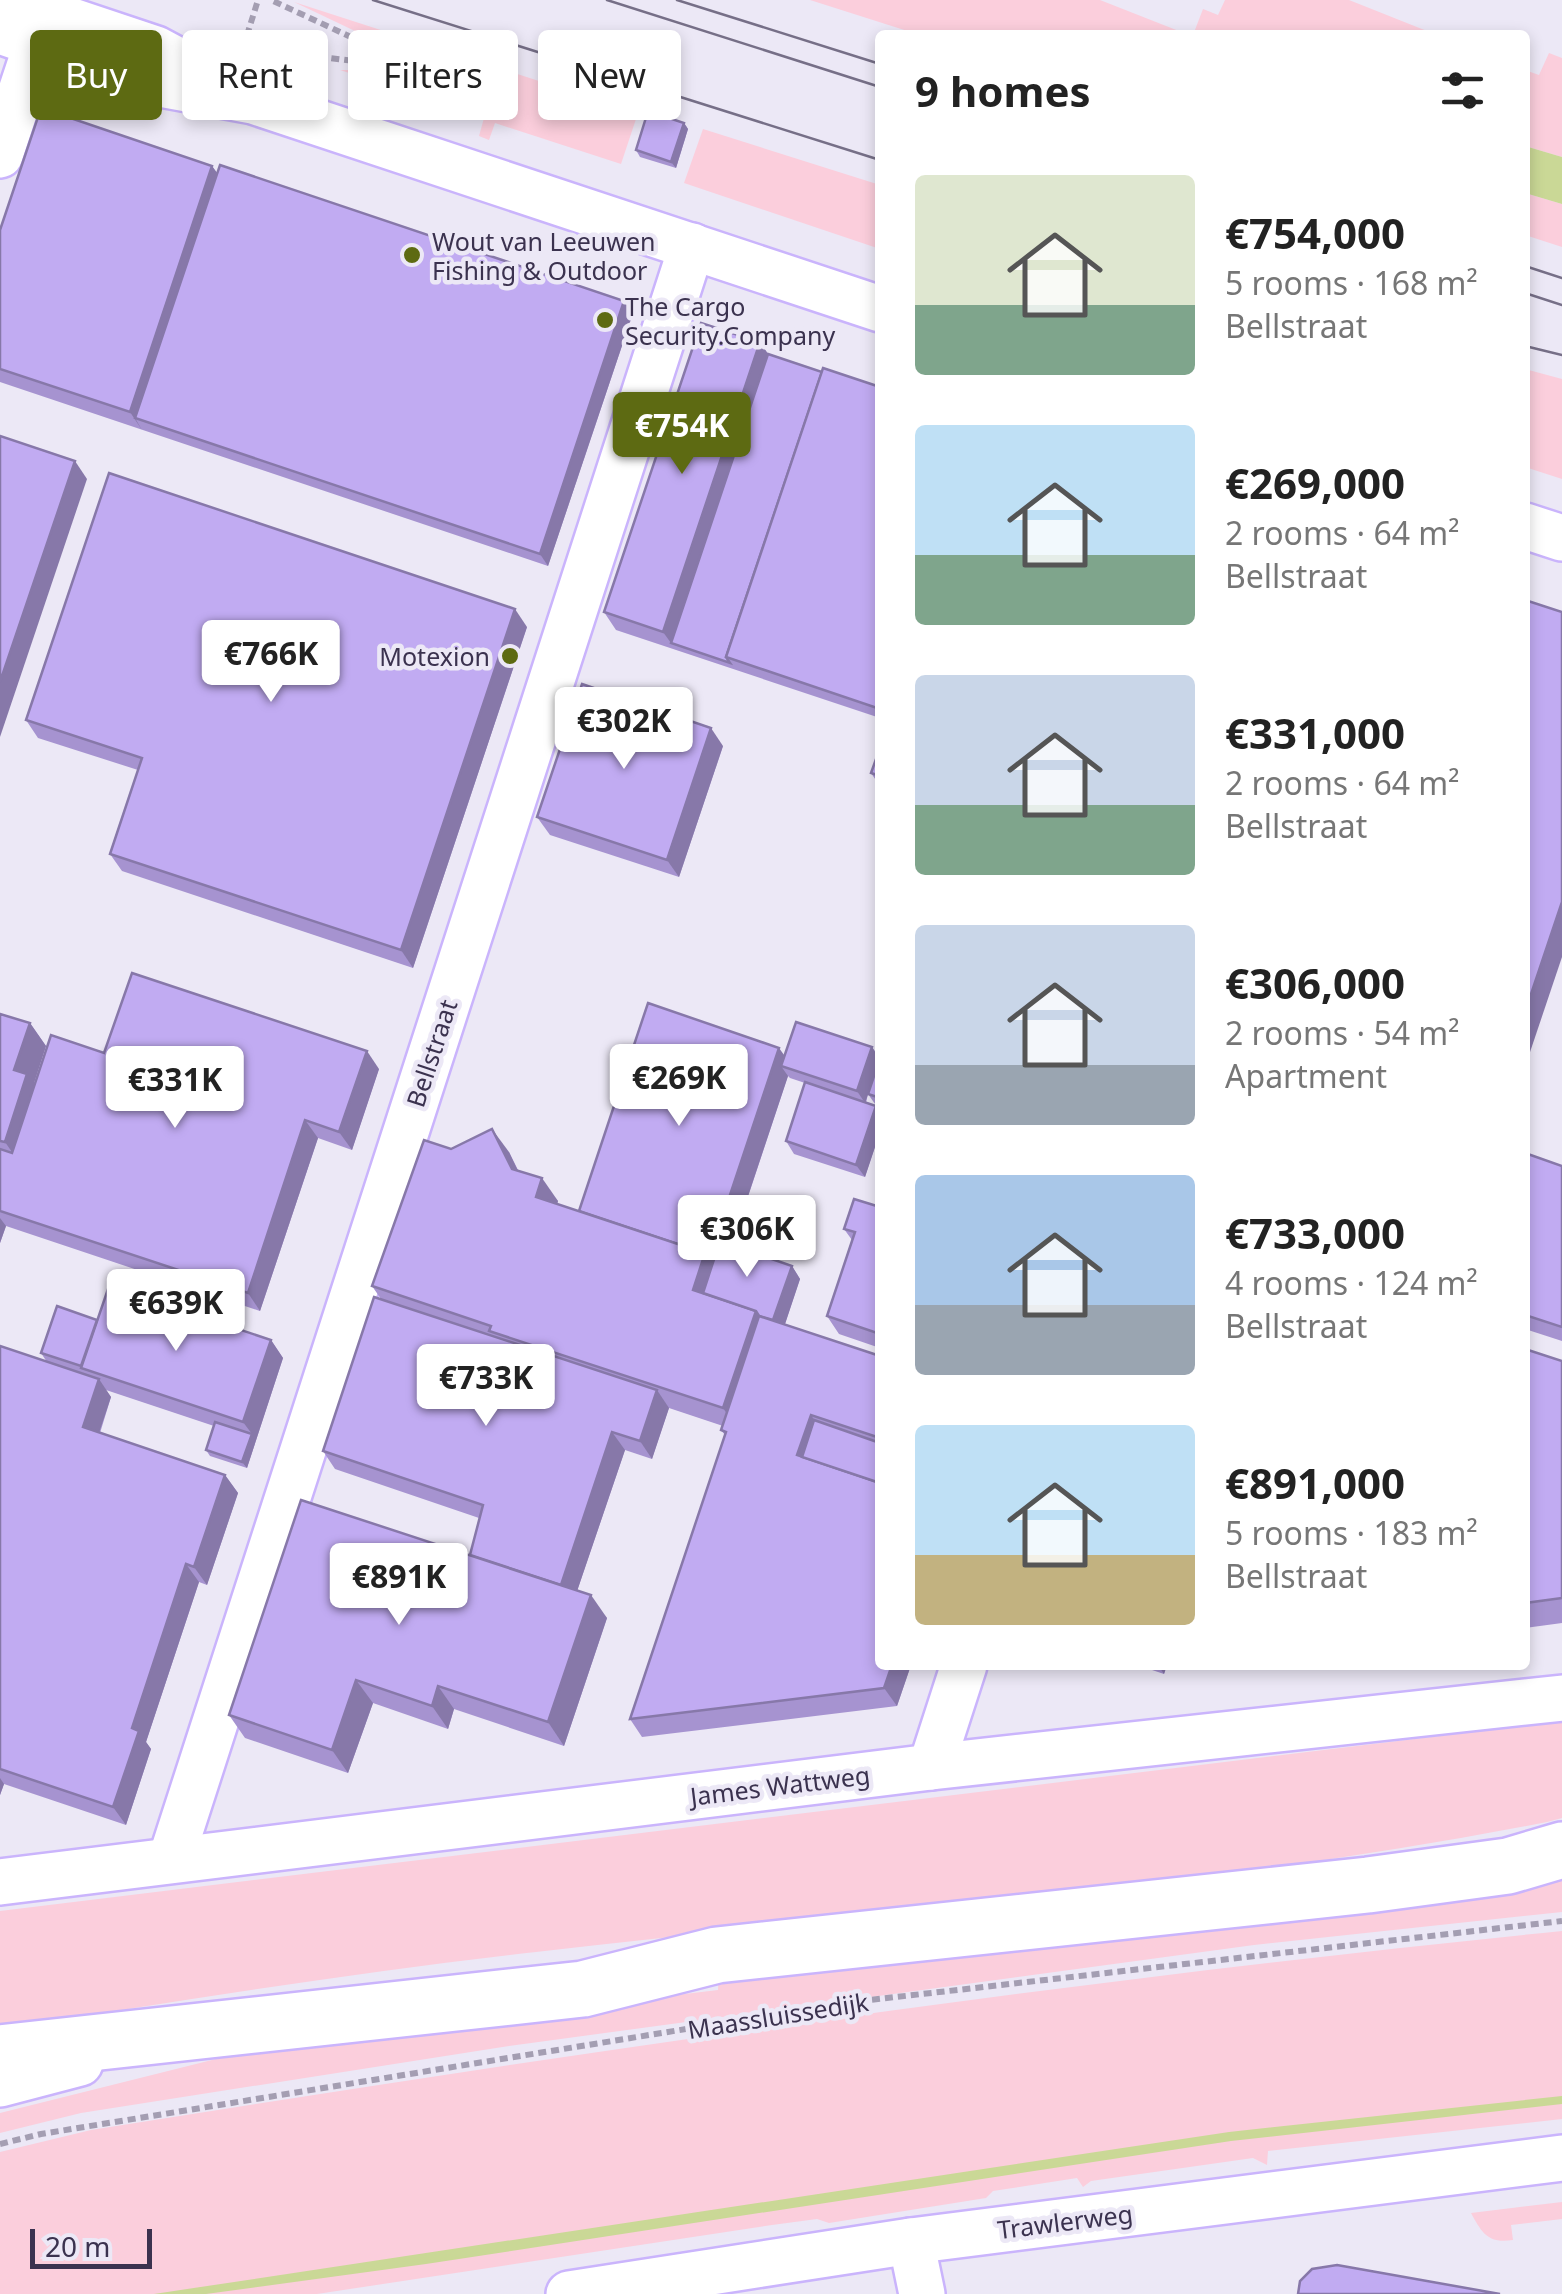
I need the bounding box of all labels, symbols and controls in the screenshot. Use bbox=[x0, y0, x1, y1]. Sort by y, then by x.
chip: Buy bbox=[30, 30, 162, 120]
chip: Rent bbox=[182, 30, 328, 120]
chip: Filters bbox=[348, 30, 518, 120]
chip: New bbox=[538, 30, 681, 120]
text: 9 homes bbox=[915, 62, 1091, 119]
icon: filters bbox=[1435, 63, 1490, 118]
text: €754,000 bbox=[1225, 204, 1405, 261]
icon: home bbox=[995, 215, 1115, 335]
place label: Wout van Leeuwen Fishing & Outdoor bbox=[432, 224, 655, 287]
marker: Wout van Leeuwen Fishing & Outdoor bbox=[401, 244, 423, 266]
text: 5 rooms · 168 m² bbox=[1225, 261, 1478, 304]
place label: The Cargo Security.Company bbox=[625, 289, 835, 352]
text: Bellstraat bbox=[1225, 304, 1367, 347]
marker: The Cargo Security.Company bbox=[594, 309, 616, 331]
pin: €754K bbox=[612, 392, 752, 477]
text: €754K bbox=[635, 403, 729, 446]
text: €269,000 bbox=[1225, 454, 1405, 511]
icon: home bbox=[995, 465, 1115, 585]
text: 2 rooms · 64 m² bbox=[1225, 511, 1459, 554]
text: Bellstraat bbox=[1225, 554, 1367, 597]
pin: €766K bbox=[201, 620, 341, 705]
text: €766K bbox=[224, 631, 318, 674]
place label: Motexion bbox=[379, 639, 490, 673]
marker: Motexion bbox=[499, 645, 521, 667]
pin: €302K bbox=[554, 687, 694, 772]
text: €302K bbox=[577, 698, 671, 741]
text: €331,000 bbox=[1225, 704, 1405, 761]
icon: home bbox=[995, 715, 1115, 835]
text: 2 rooms · 64 m² bbox=[1225, 761, 1459, 804]
text: Bellstraat bbox=[1225, 804, 1367, 847]
text: €306,000 bbox=[1225, 954, 1405, 1011]
icon: home bbox=[995, 965, 1115, 1085]
street label: Bellstraat bbox=[398, 995, 464, 1111]
text: 2 rooms · 54 m² bbox=[1225, 1011, 1459, 1054]
pin: €269K bbox=[609, 1044, 749, 1129]
pin: €331K bbox=[105, 1046, 245, 1131]
text: Apartment bbox=[1225, 1054, 1387, 1097]
text: €269K bbox=[632, 1055, 726, 1098]
text: €331K bbox=[128, 1057, 222, 1100]
pin: €306K bbox=[677, 1195, 817, 1280]
text: €733,000 bbox=[1225, 1204, 1405, 1261]
text: €306K bbox=[700, 1206, 794, 1249]
icon: home bbox=[995, 1215, 1115, 1335]
text: 4 rooms · 124 m² bbox=[1225, 1261, 1478, 1304]
pin: €639K bbox=[106, 1269, 246, 1354]
text: €639K bbox=[129, 1280, 223, 1323]
text: Bellstraat bbox=[1225, 1304, 1367, 1347]
pin: €733K bbox=[416, 1344, 556, 1429]
text: €733K bbox=[439, 1355, 533, 1398]
text: €891,000 bbox=[1225, 1454, 1405, 1511]
icon: home bbox=[995, 1465, 1115, 1585]
text: 5 rooms · 183 m² bbox=[1225, 1511, 1478, 1554]
pin: €891K bbox=[329, 1543, 469, 1628]
text: €891K bbox=[352, 1554, 446, 1597]
text: Bellstraat bbox=[1225, 1554, 1367, 1597]
street label: James Wattweg bbox=[686, 1757, 872, 1813]
street label: Maassluissedijk bbox=[685, 1984, 872, 2046]
street label: Trawlerweg bbox=[995, 2196, 1135, 2246]
scale bar bbox=[30, 2224, 152, 2268]
text: 20 m bbox=[45, 2227, 111, 2265]

